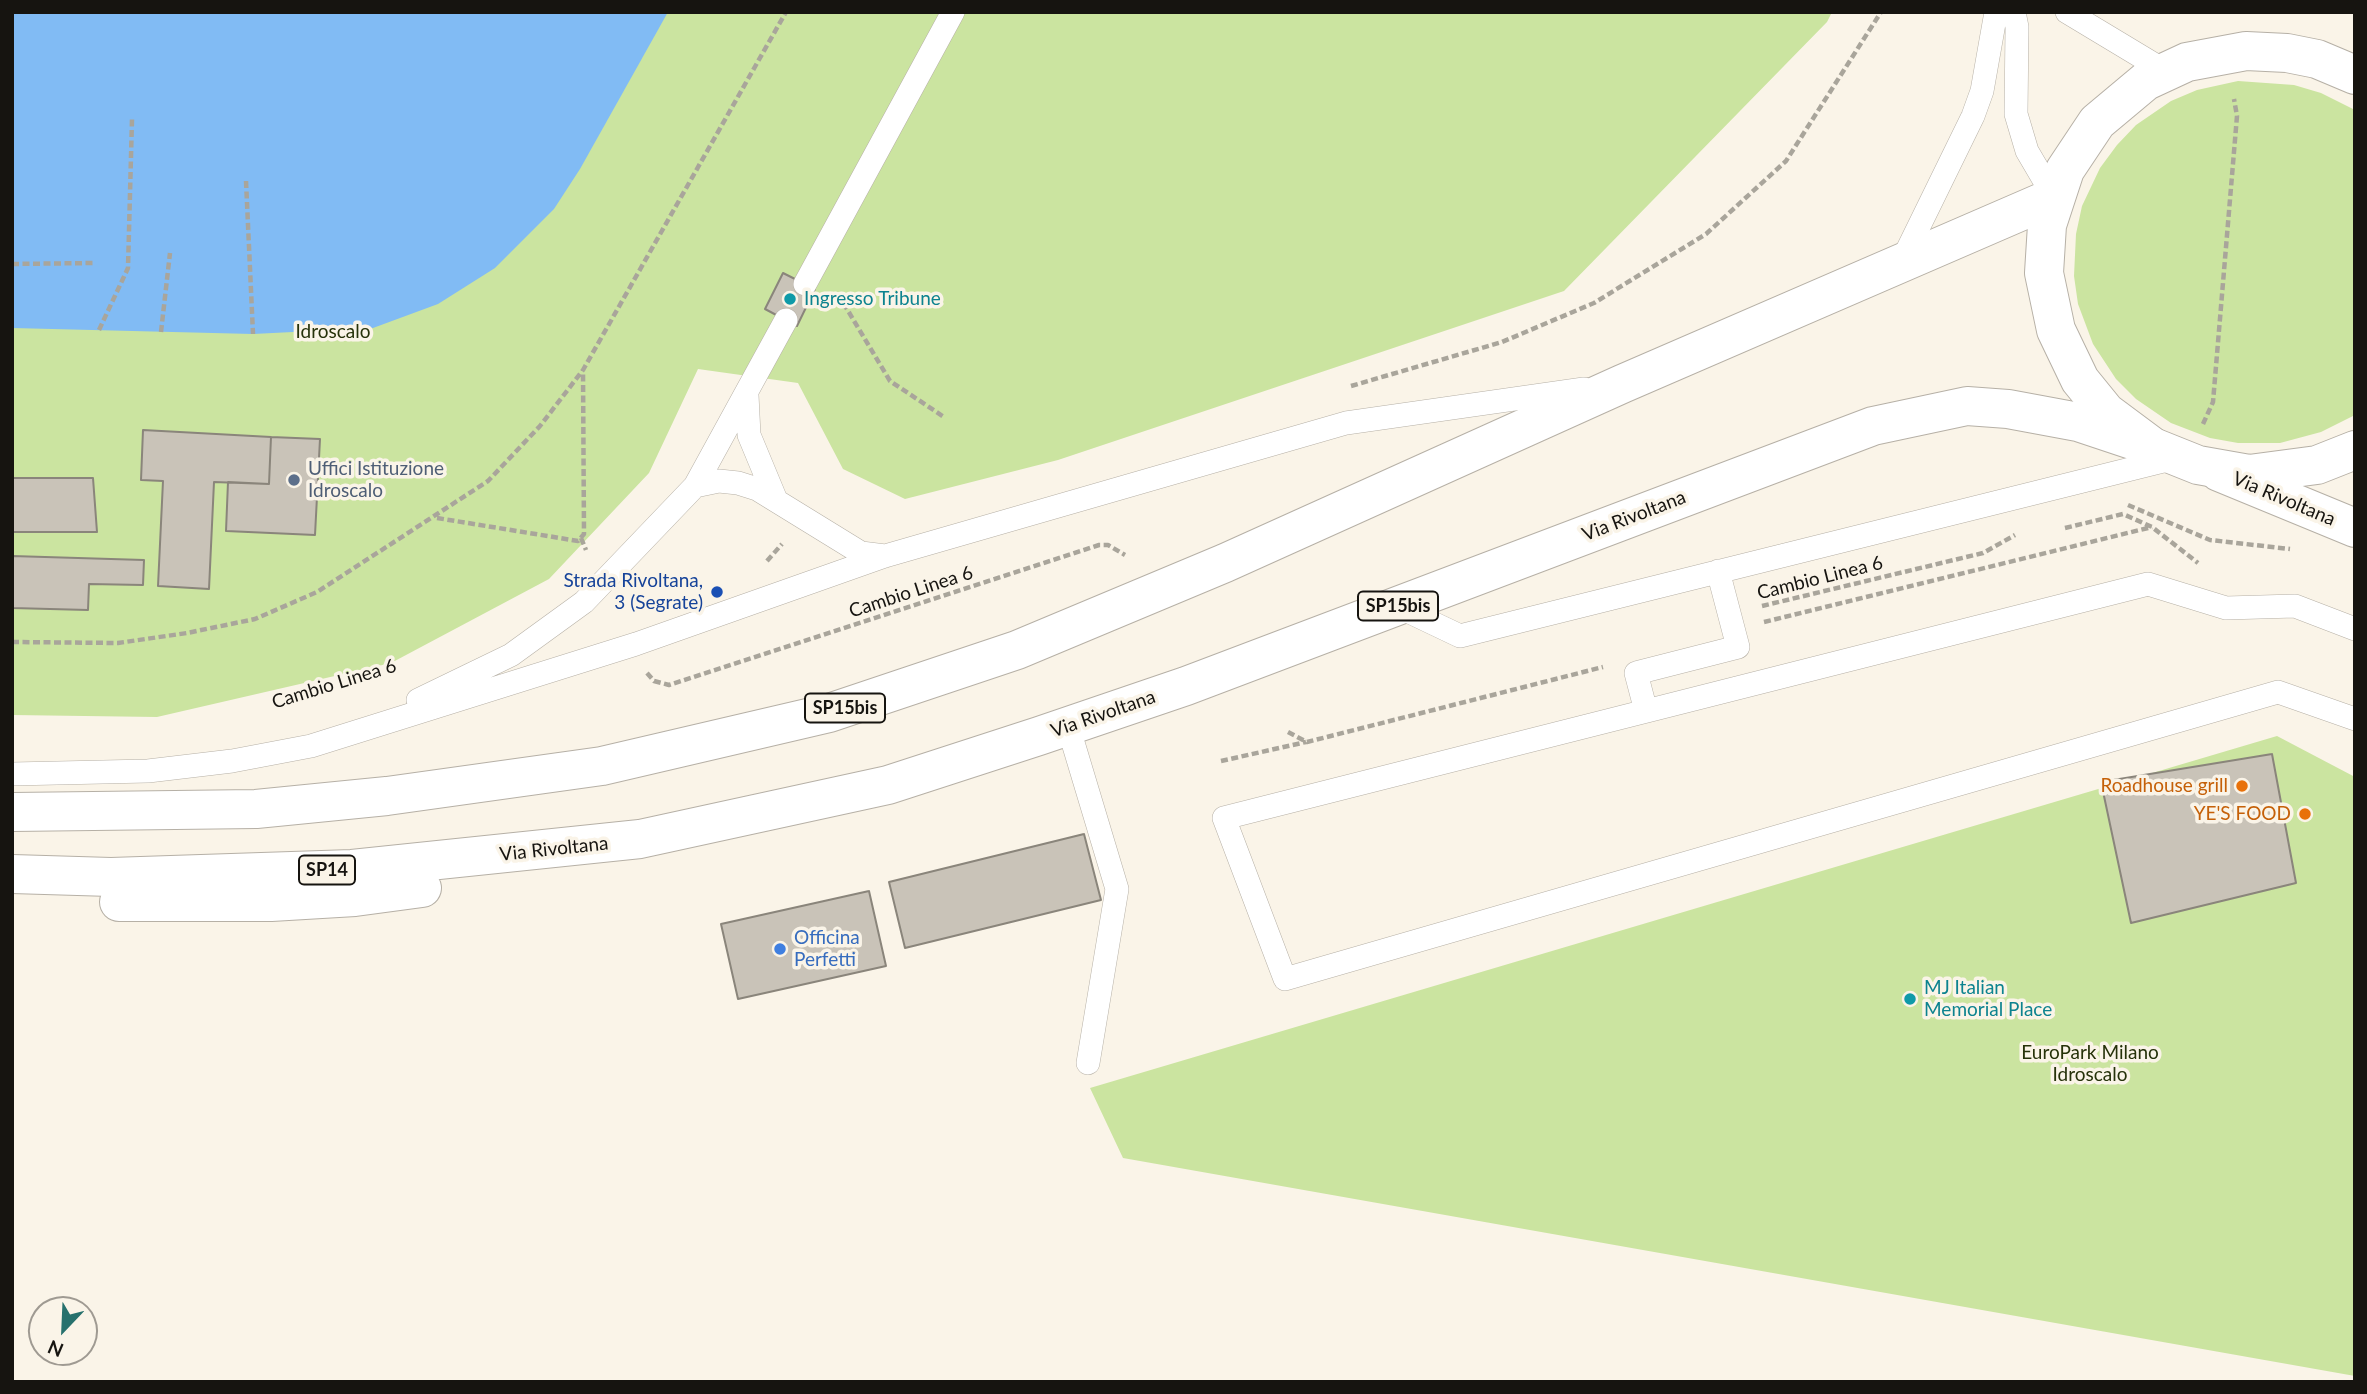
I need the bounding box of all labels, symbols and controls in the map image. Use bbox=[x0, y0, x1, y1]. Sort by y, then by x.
place label: Ingresso Tribune bbox=[804, 288, 941, 310]
marker: Ingresso Tribune bbox=[782, 291, 798, 307]
park label: Idroscalo bbox=[296, 321, 370, 343]
place label: Uffici Istituzione Idroscalo bbox=[308, 458, 444, 502]
street label: Via Rivoltana bbox=[2229, 467, 2339, 531]
marker: Uffici Istituzione Idroscalo bbox=[286, 472, 302, 488]
street label: Via Rivoltana bbox=[1579, 486, 1689, 546]
street label: Cambio Linea 6 bbox=[1755, 551, 1885, 605]
street label: Cambio Linea 6 bbox=[846, 561, 976, 623]
place label: Strada Rivoltana, 3 (Segrate) bbox=[563, 570, 703, 614]
marker: Strada Rivoltana, 3 (Segrate) bbox=[709, 584, 725, 600]
road number: SP15bis bbox=[1358, 592, 1438, 620]
street label: Cambio Linea 6 bbox=[269, 654, 399, 714]
street label: Via Rivoltana bbox=[1048, 685, 1158, 743]
road number: SP15bis bbox=[805, 694, 885, 722]
place label: Roadhouse grill bbox=[2100, 775, 2228, 797]
marker: Roadhouse grill bbox=[2234, 778, 2250, 794]
place label: YE'S FOOD bbox=[2194, 803, 2291, 825]
marker: YE'S FOOD bbox=[2297, 806, 2313, 822]
street label: Via Rivoltana bbox=[499, 832, 609, 866]
road number: SP14 bbox=[299, 856, 355, 884]
place label: Officina Perfetti bbox=[794, 927, 860, 971]
marker: Officina Perfetti bbox=[772, 941, 788, 957]
place label: MJ Italian Memorial Place bbox=[1924, 977, 2052, 1021]
marker: MJ Italian Memorial Place bbox=[1902, 991, 1918, 1007]
park label: EuroPark Milano Idroscalo bbox=[2021, 1042, 2159, 1086]
north arrow bbox=[28, 1296, 98, 1366]
text: N bbox=[44, 1336, 67, 1362]

